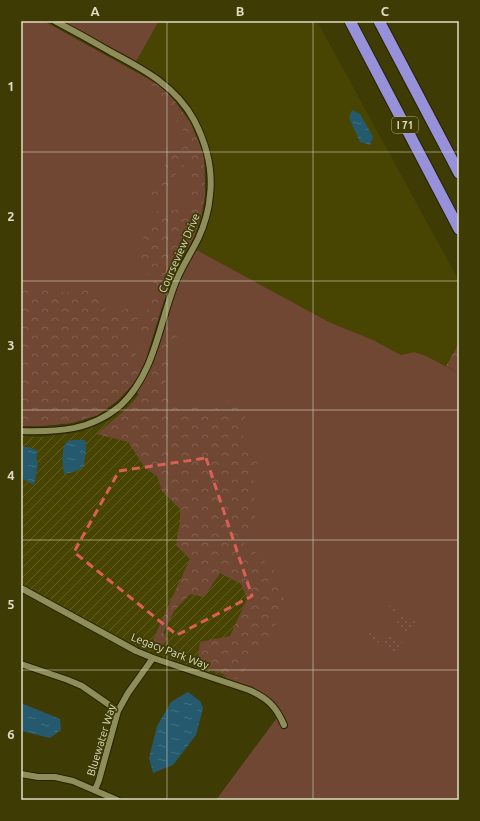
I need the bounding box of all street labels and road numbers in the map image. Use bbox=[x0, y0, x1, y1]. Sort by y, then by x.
road number: I 71 bbox=[392, 117, 418, 133]
street label: Courseview Drive bbox=[156, 211, 202, 295]
street label: Legacy Park Way bbox=[130, 631, 211, 672]
street label: Bluewater Way bbox=[84, 702, 118, 777]

